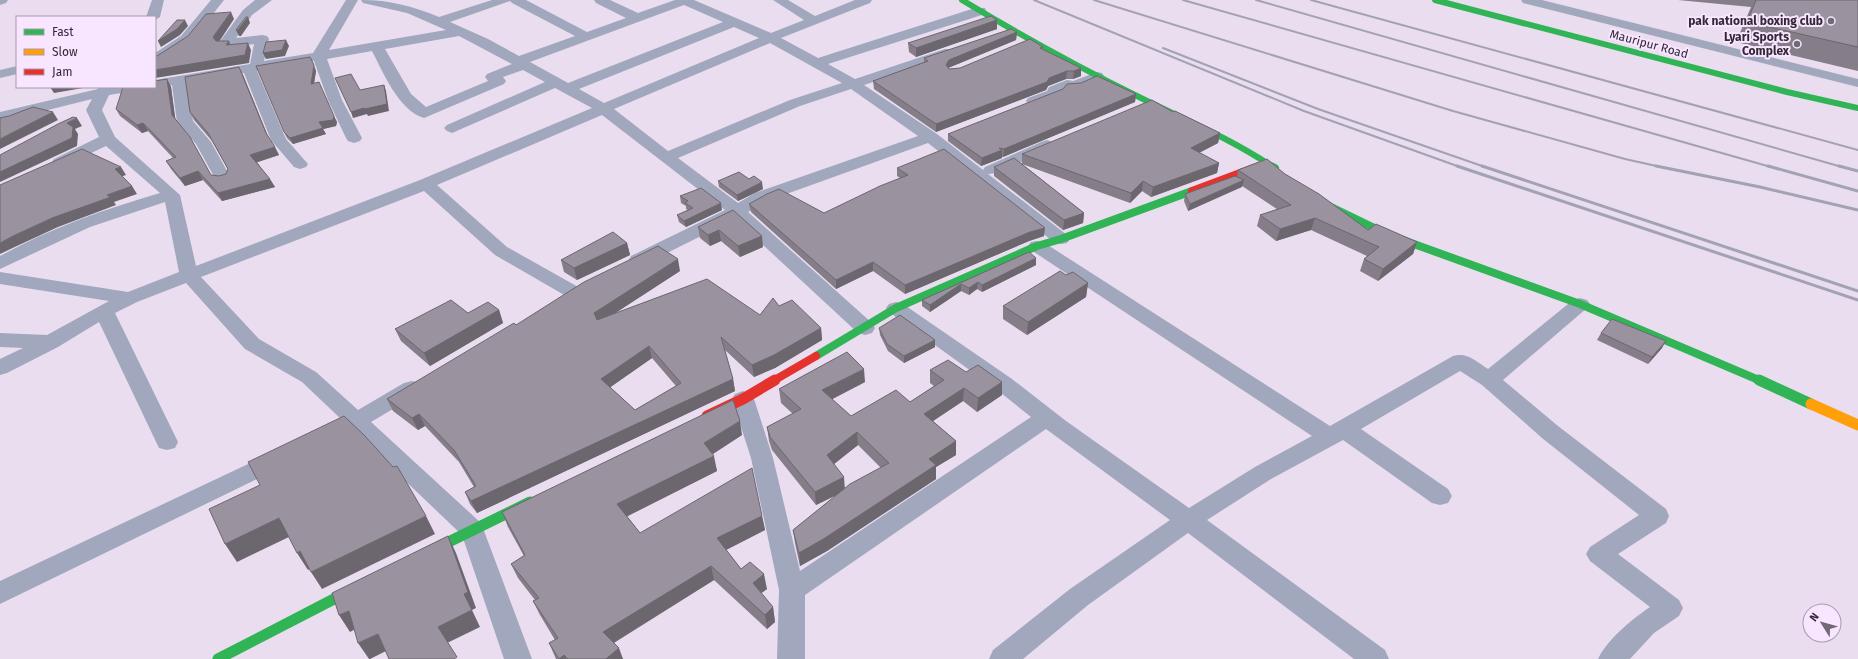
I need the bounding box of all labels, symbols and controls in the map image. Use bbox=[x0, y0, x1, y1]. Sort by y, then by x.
place label: pak national boxing club bbox=[1688, 14, 1823, 28]
legend bbox=[16, 16, 156, 88]
marker: pak national boxing club bbox=[1826, 16, 1836, 26]
text: Fast bbox=[52, 25, 74, 39]
street label: Mauripur Road bbox=[1608, 27, 1690, 61]
place label: Lyari Sports Complex bbox=[1724, 30, 1790, 58]
marker: Lyari Sports Complex bbox=[1792, 39, 1802, 49]
text: Slow bbox=[52, 45, 78, 59]
text: Jam bbox=[52, 65, 72, 79]
north arrow bbox=[1802, 603, 1842, 643]
text: N bbox=[1807, 610, 1822, 624]

